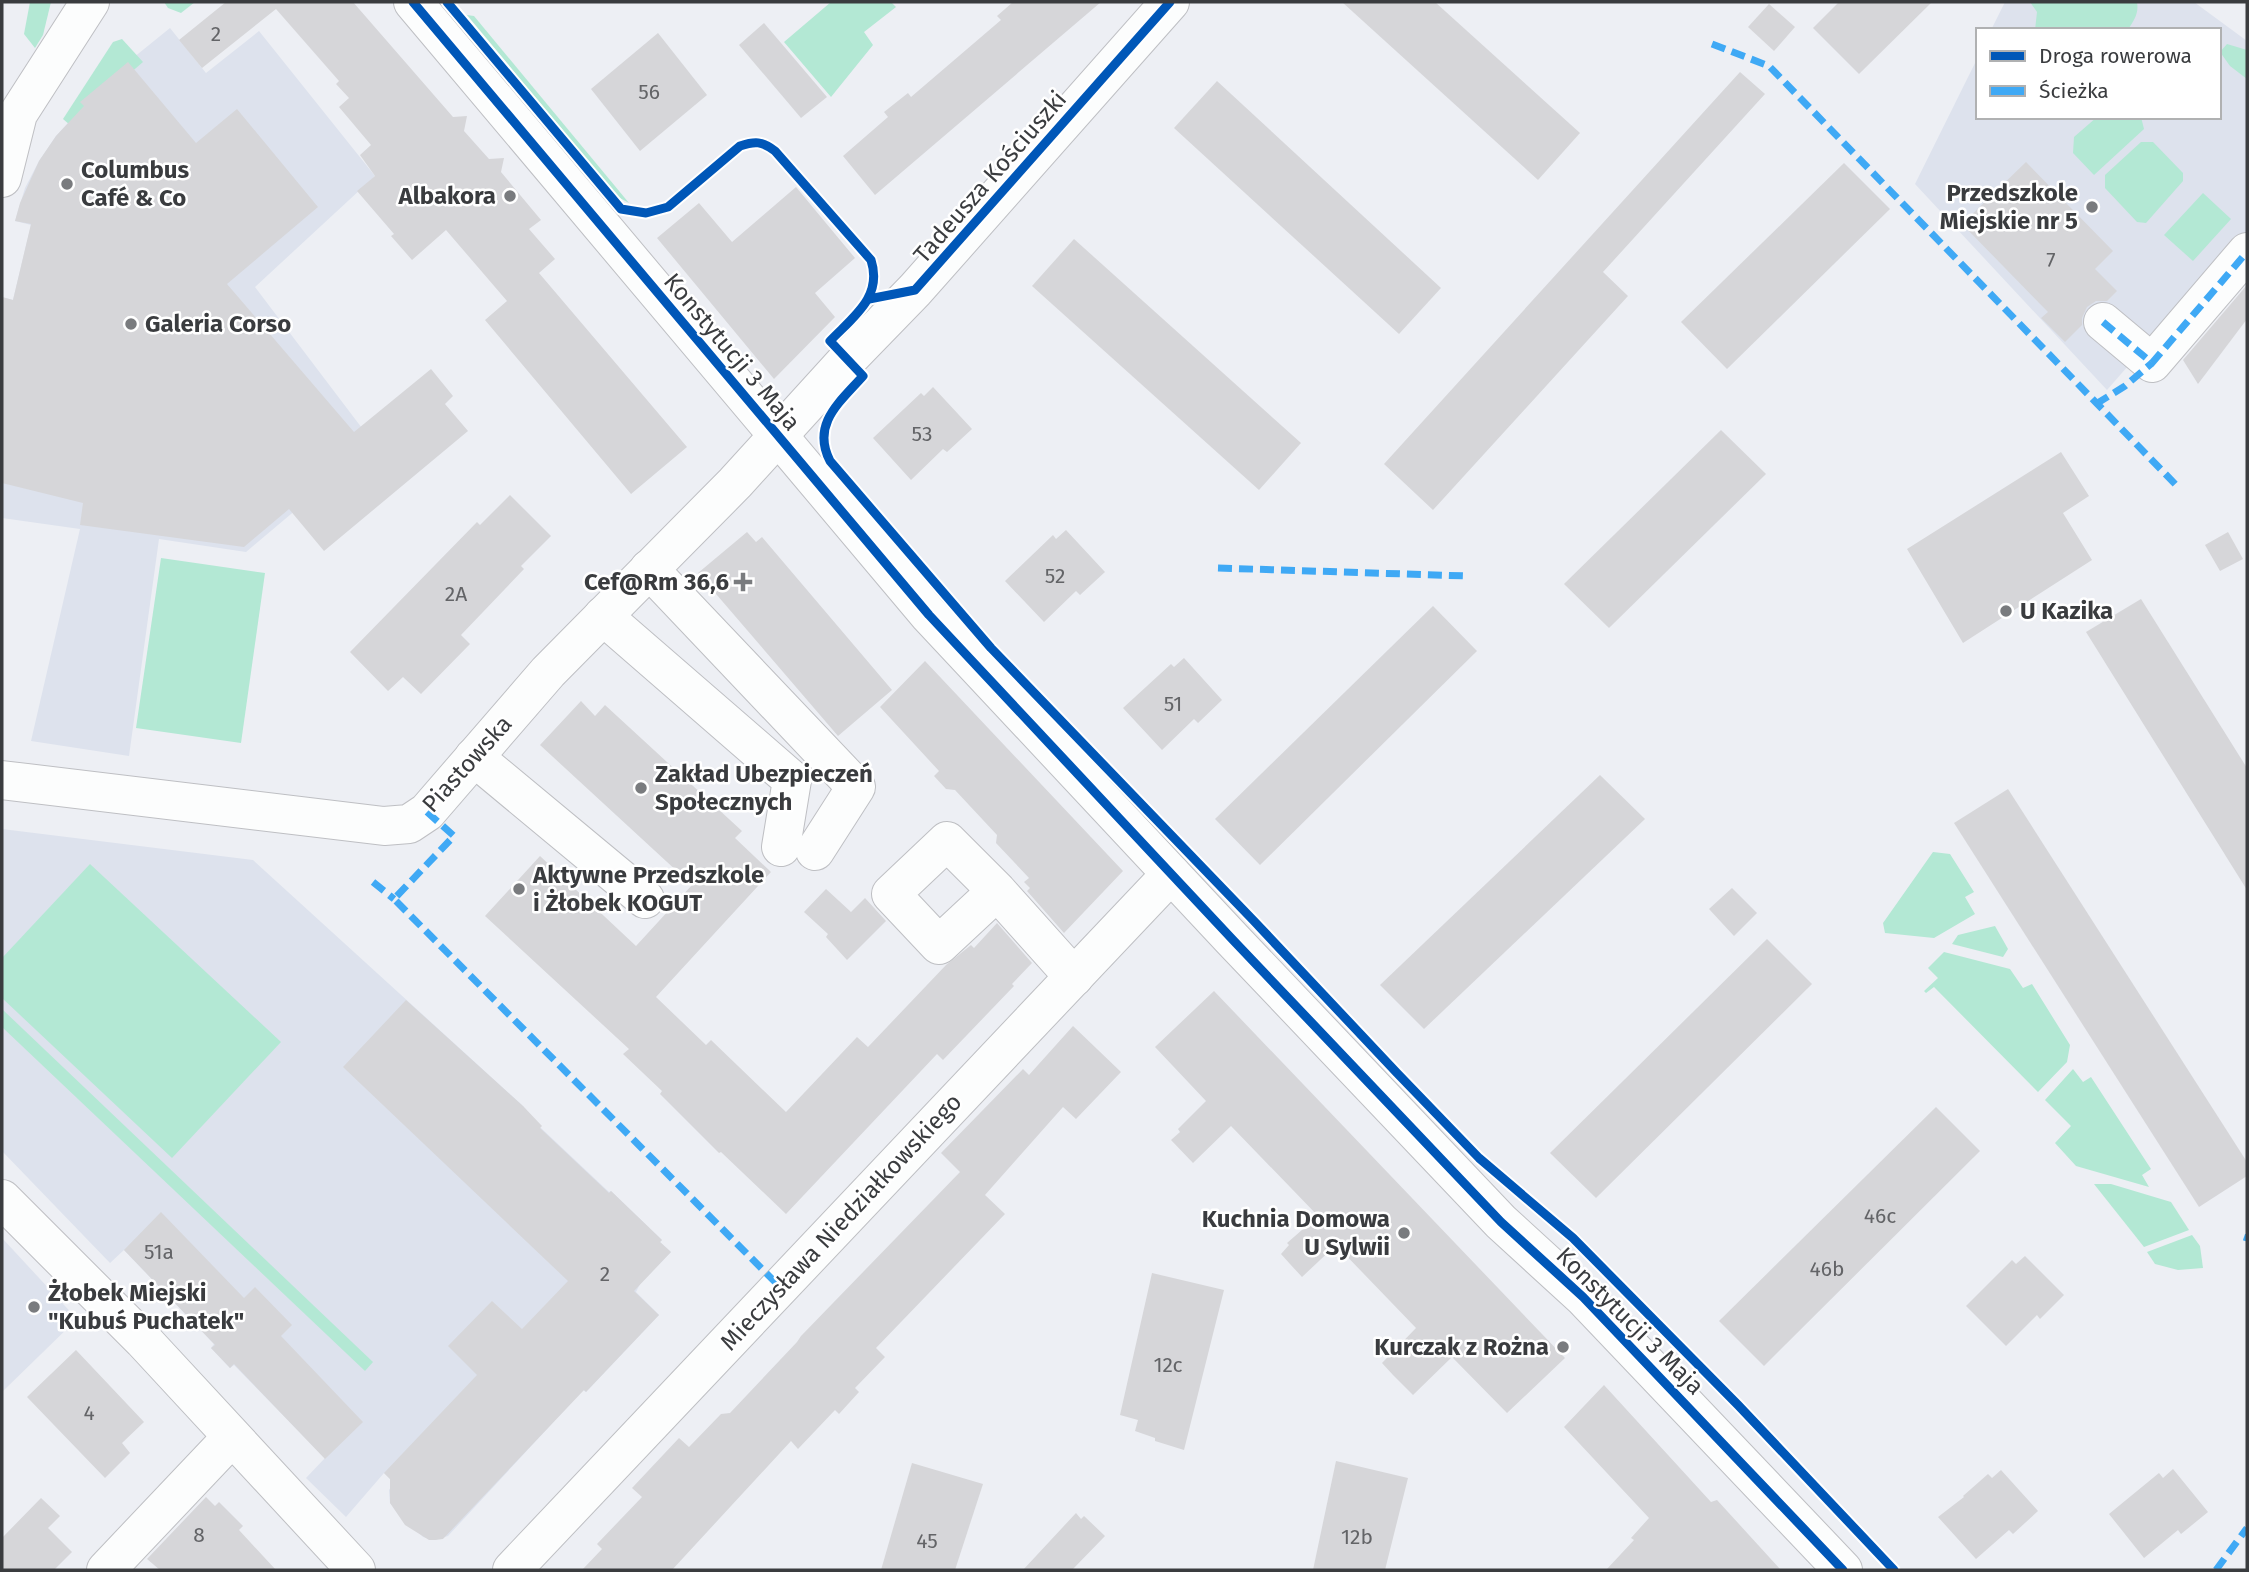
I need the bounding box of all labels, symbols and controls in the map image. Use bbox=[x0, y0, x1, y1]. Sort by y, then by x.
house number: 2 bbox=[211, 21, 221, 47]
legend bbox=[1976, 28, 2221, 119]
text: Droga rowerowa bbox=[2039, 43, 2192, 69]
text: Ścieżka bbox=[2039, 78, 2109, 104]
house number: 56 bbox=[638, 79, 660, 105]
street label: Tadeusza Kościuszki bbox=[908, 85, 1072, 269]
place label: Columbus Café & Co bbox=[81, 156, 190, 212]
marker: Columbus Café & Co bbox=[59, 176, 75, 192]
place label: Przedszkole Miejskie nr 5 bbox=[1940, 179, 2078, 235]
place label: Albakora bbox=[398, 182, 496, 210]
marker: Albakora bbox=[502, 188, 518, 204]
marker: Przedszkole Miejskie nr 5 bbox=[2084, 199, 2100, 215]
house number: 7 bbox=[2046, 247, 2056, 273]
street label: Konstytucji 3 Maja bbox=[658, 268, 806, 436]
place label: Galeria Corso bbox=[145, 310, 291, 338]
marker: Galeria Corso bbox=[123, 316, 139, 332]
house number: 53 bbox=[912, 421, 932, 447]
house number: 52 bbox=[1045, 563, 1065, 589]
place label: Cef@Rm 36,6 bbox=[584, 568, 729, 596]
marker: Cef@Rm 36,6 bbox=[735, 574, 751, 590]
house number: 2A bbox=[445, 581, 467, 607]
place label: U Kazika bbox=[2020, 597, 2113, 625]
marker: U Kazika bbox=[1998, 603, 2014, 619]
house number: 51 bbox=[1164, 691, 1182, 717]
street label: Piastowska bbox=[416, 710, 518, 818]
place label: Zakład Ubezpieczeń Społecznych bbox=[655, 760, 873, 816]
marker: Zakład Ubezpieczeń Społecznych bbox=[633, 780, 649, 796]
place label: Aktywne Przedszkole i Żłobek KOGUT bbox=[532, 861, 764, 917]
marker: Aktywne Przedszkole i Żłobek KOGUT bbox=[511, 881, 527, 897]
street label: Mieczysława Niedziałkowskiego bbox=[715, 1088, 967, 1356]
house number: 46c bbox=[1864, 1203, 1896, 1229]
place label: Kuchnia Domowa U Sylwii bbox=[1202, 1205, 1390, 1261]
marker: Kuchnia Domowa U Sylwii bbox=[1396, 1225, 1412, 1241]
house number: 51a bbox=[144, 1239, 174, 1265]
street label: Konstytucji 3 Maja bbox=[1550, 1241, 1710, 1401]
house number: 46b bbox=[1810, 1256, 1844, 1282]
house number: 2 bbox=[600, 1261, 610, 1287]
place label: Żłobek Miejski "Kubuś Puchatek" bbox=[48, 1278, 244, 1335]
marker: Żłobek Miejski "Kubuś Puchatek" bbox=[26, 1299, 42, 1315]
place label: Kurczak z Rożna bbox=[1374, 1333, 1549, 1361]
marker: Kurczak z Rożna bbox=[1555, 1339, 1571, 1355]
house number: 12c bbox=[1153, 1352, 1183, 1378]
house number: 4 bbox=[83, 1400, 95, 1426]
house number: 8 bbox=[193, 1522, 205, 1548]
house number: 12b bbox=[1341, 1524, 1373, 1550]
house number: 45 bbox=[916, 1528, 938, 1554]

